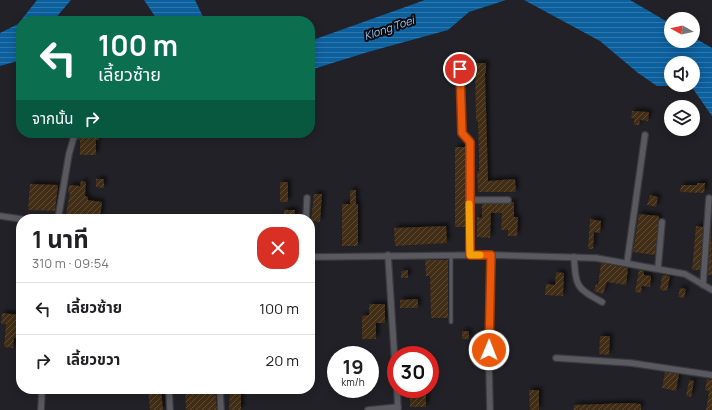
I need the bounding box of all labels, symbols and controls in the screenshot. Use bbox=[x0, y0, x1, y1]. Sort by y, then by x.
water label: Klong Toei bbox=[362, 12, 417, 43]
north arrow bbox=[664, 12, 700, 48]
map controls bbox=[664, 12, 700, 136]
text: 100 m bbox=[98, 26, 178, 64]
icon: left bbox=[32, 32, 84, 84]
pin bbox=[443, 52, 477, 86]
button: sound bbox=[664, 56, 700, 92]
icon: arrive bbox=[449, 58, 471, 80]
text: เลี้ยวซ้าย bbox=[98, 62, 161, 86]
button: layers bbox=[664, 100, 700, 136]
text: จากนั้น bbox=[32, 108, 73, 129]
icon: right bbox=[81, 108, 103, 130]
text: 1 นาที bbox=[32, 222, 89, 255]
button: close bbox=[257, 227, 299, 269]
text: 310 m · 09:54 bbox=[32, 254, 109, 272]
text: เลี้ยวซ้าย bbox=[66, 297, 122, 318]
icon: left bbox=[32, 298, 54, 320]
text: 100 m bbox=[259, 298, 299, 319]
position arrow bbox=[468, 329, 510, 371]
speed limit sign: 30 bbox=[387, 346, 439, 398]
text: เลี้ยวขวา bbox=[66, 349, 120, 370]
icon: right bbox=[32, 350, 54, 372]
text: 20 m bbox=[266, 350, 299, 371]
text: 19 bbox=[342, 353, 364, 380]
text: km/h bbox=[341, 375, 365, 389]

